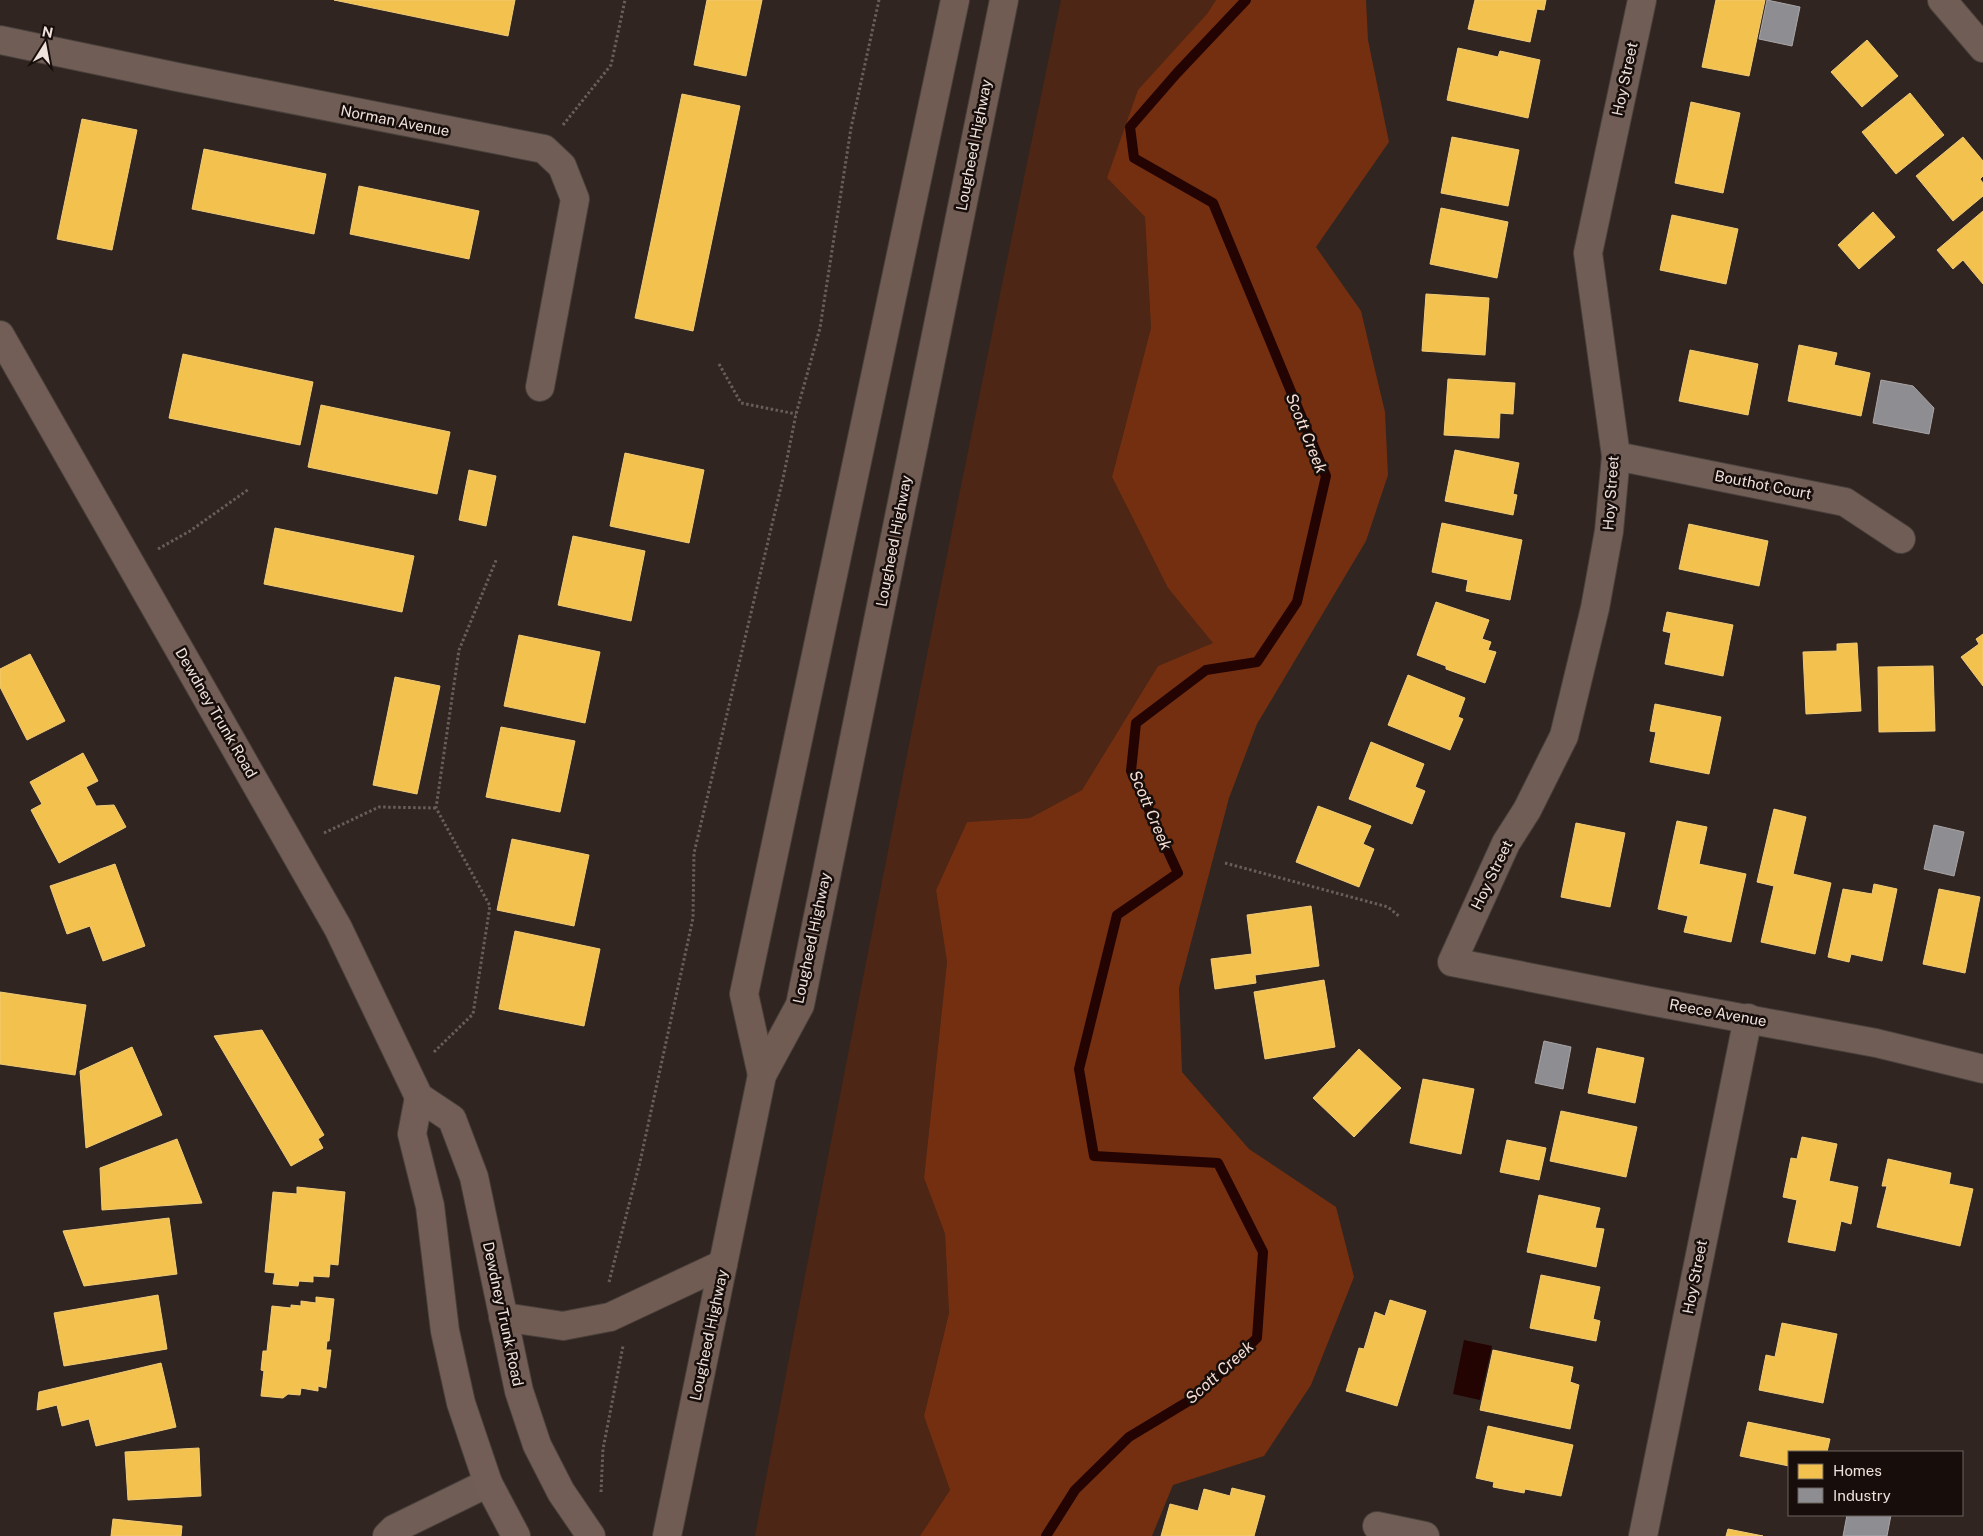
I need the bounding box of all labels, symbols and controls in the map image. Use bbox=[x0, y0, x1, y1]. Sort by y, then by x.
north arrow bbox=[20, 20, 70, 70]
text: N bbox=[41, 23, 54, 41]
street label: Hoy Street bbox=[1608, 40, 1641, 117]
street label: Lougheed Highway bbox=[952, 78, 995, 212]
street label: Norman Avenue bbox=[339, 102, 451, 139]
water label: Scott Creek bbox=[1282, 390, 1331, 476]
street label: Hoy Street bbox=[1599, 455, 1622, 531]
street label: Bouthot Court bbox=[1713, 467, 1813, 502]
street label: Lougheed Highway bbox=[872, 474, 915, 608]
street label: Dewdney Trunk Road bbox=[172, 645, 261, 781]
water label: Scott Creek bbox=[1125, 767, 1176, 853]
street label: Hoy Street bbox=[1467, 837, 1516, 912]
street label: Lougheed Highway bbox=[789, 871, 834, 1005]
street label: Reece Avenue bbox=[1668, 996, 1768, 1029]
street label: Hoy Street bbox=[1679, 1238, 1710, 1315]
street label: Dewdney Trunk Road bbox=[480, 1240, 527, 1388]
street label: Lougheed Highway bbox=[686, 1268, 731, 1402]
water label: Scott Creek bbox=[1181, 1337, 1257, 1408]
legend bbox=[1788, 1451, 1963, 1516]
text: Homes bbox=[1833, 1462, 1882, 1479]
text: Industry bbox=[1833, 1487, 1891, 1504]

